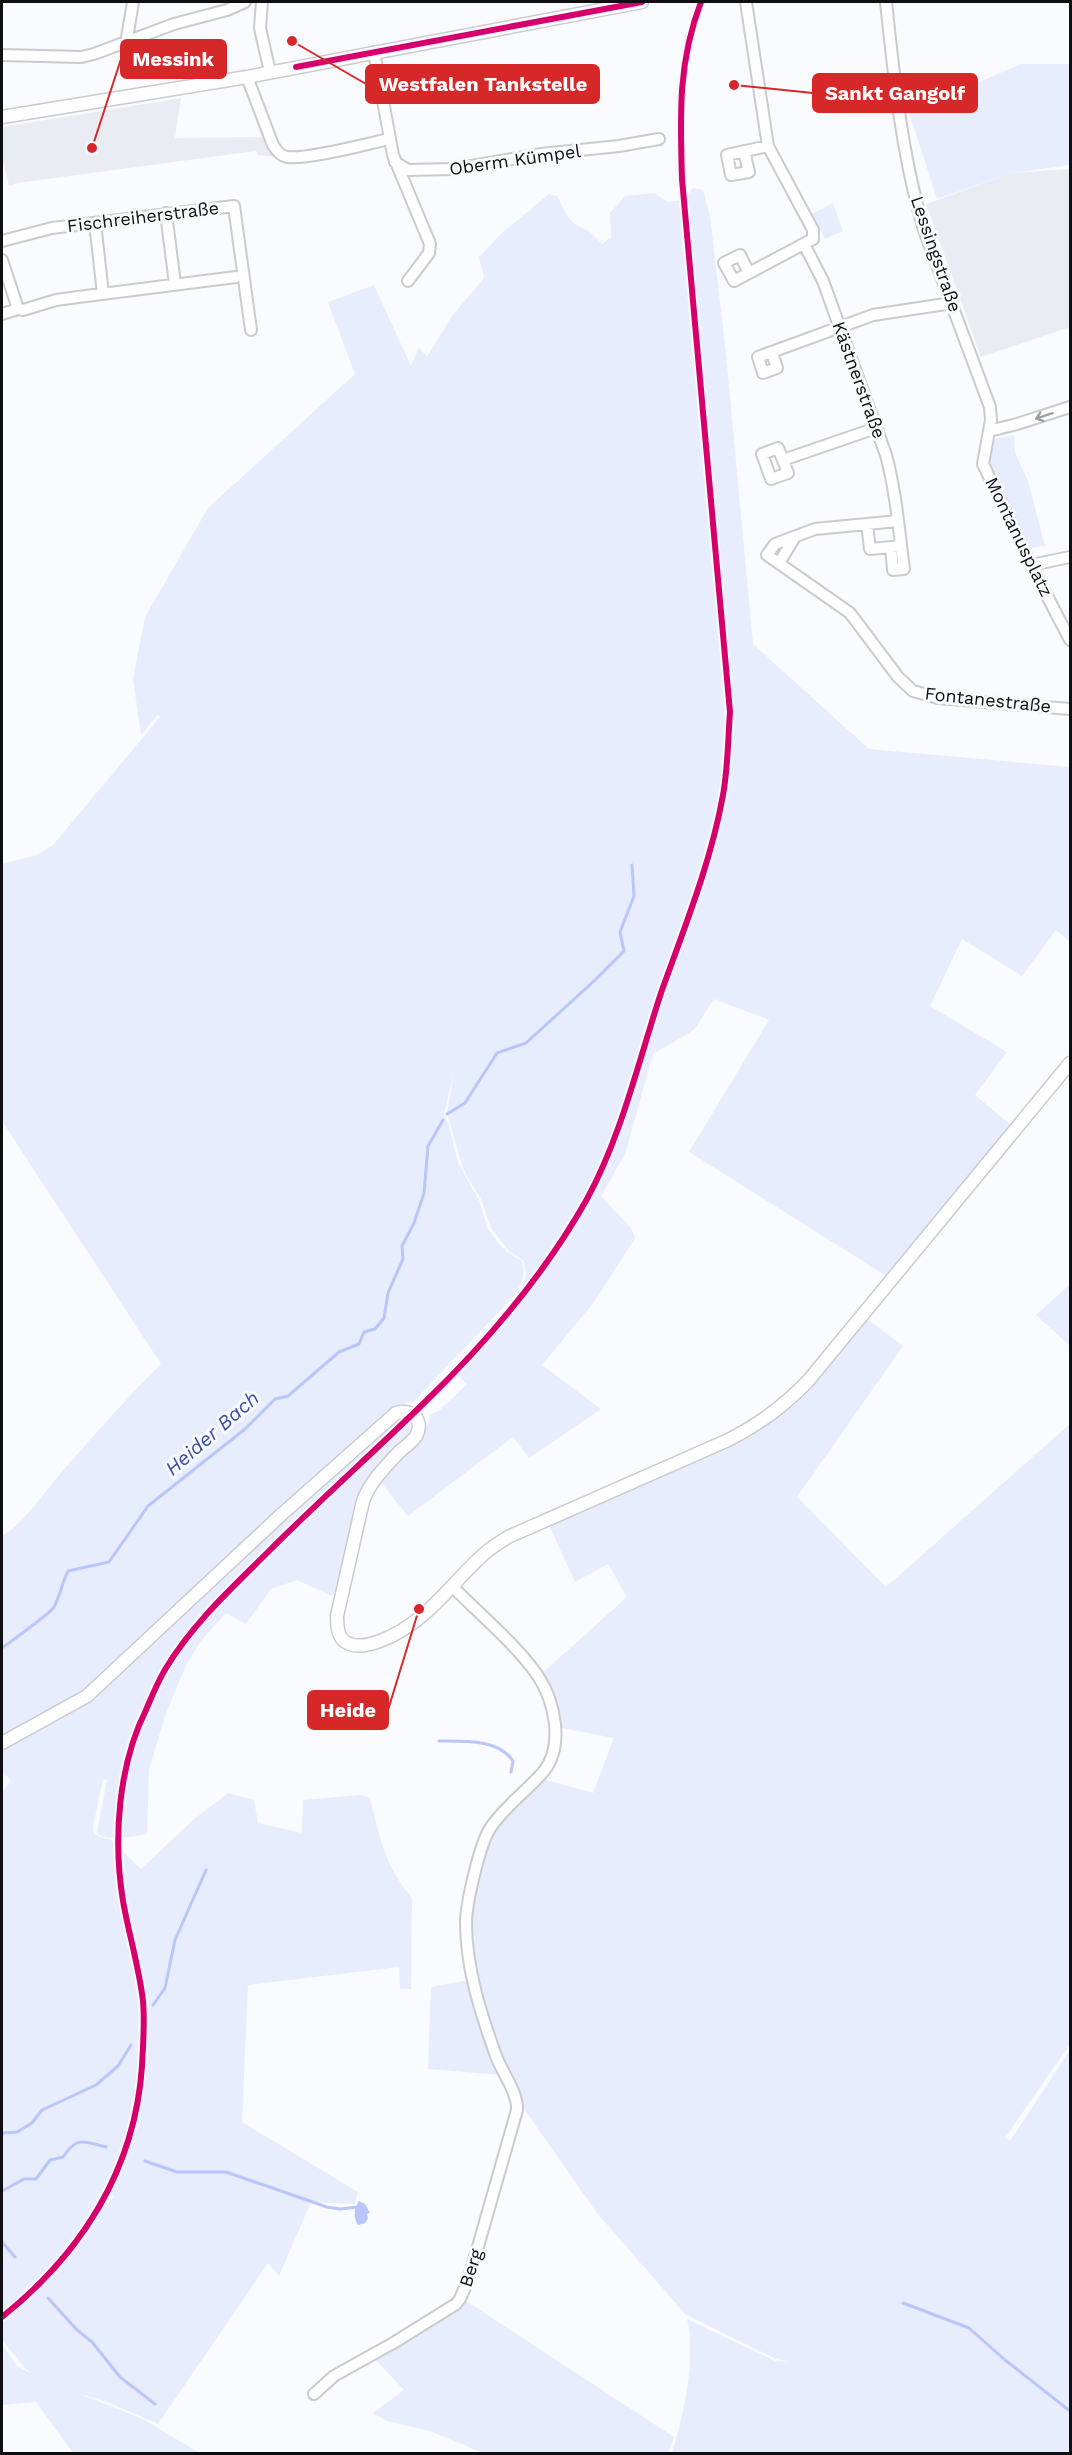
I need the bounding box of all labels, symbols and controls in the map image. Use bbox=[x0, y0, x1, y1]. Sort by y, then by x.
callout: Messink bbox=[121, 40, 226, 78]
text: Messink bbox=[132, 47, 214, 71]
callout: Westfalen Tankstelle bbox=[366, 65, 599, 103]
text: Westfalen Tankstelle bbox=[379, 72, 587, 96]
callout: Sankt Gangolf bbox=[813, 74, 977, 112]
text: Sankt Gangolf bbox=[825, 81, 966, 105]
street label: Oberm Kümpel bbox=[448, 140, 582, 179]
street label: Lessingstraße bbox=[907, 193, 966, 315]
street label: Fischreiherstraße bbox=[66, 197, 220, 236]
street label: Kästnerstraße bbox=[829, 318, 890, 441]
one-way arrow bbox=[1035, 411, 1054, 422]
street label: Montanusplatz bbox=[981, 474, 1057, 600]
street label: Fontanestraße bbox=[924, 682, 1052, 717]
water label: Heider Bach bbox=[160, 1386, 264, 1480]
callout: Heide bbox=[308, 1691, 388, 1729]
text: Heide bbox=[320, 1698, 376, 1722]
street label: Berg bbox=[455, 2246, 487, 2289]

